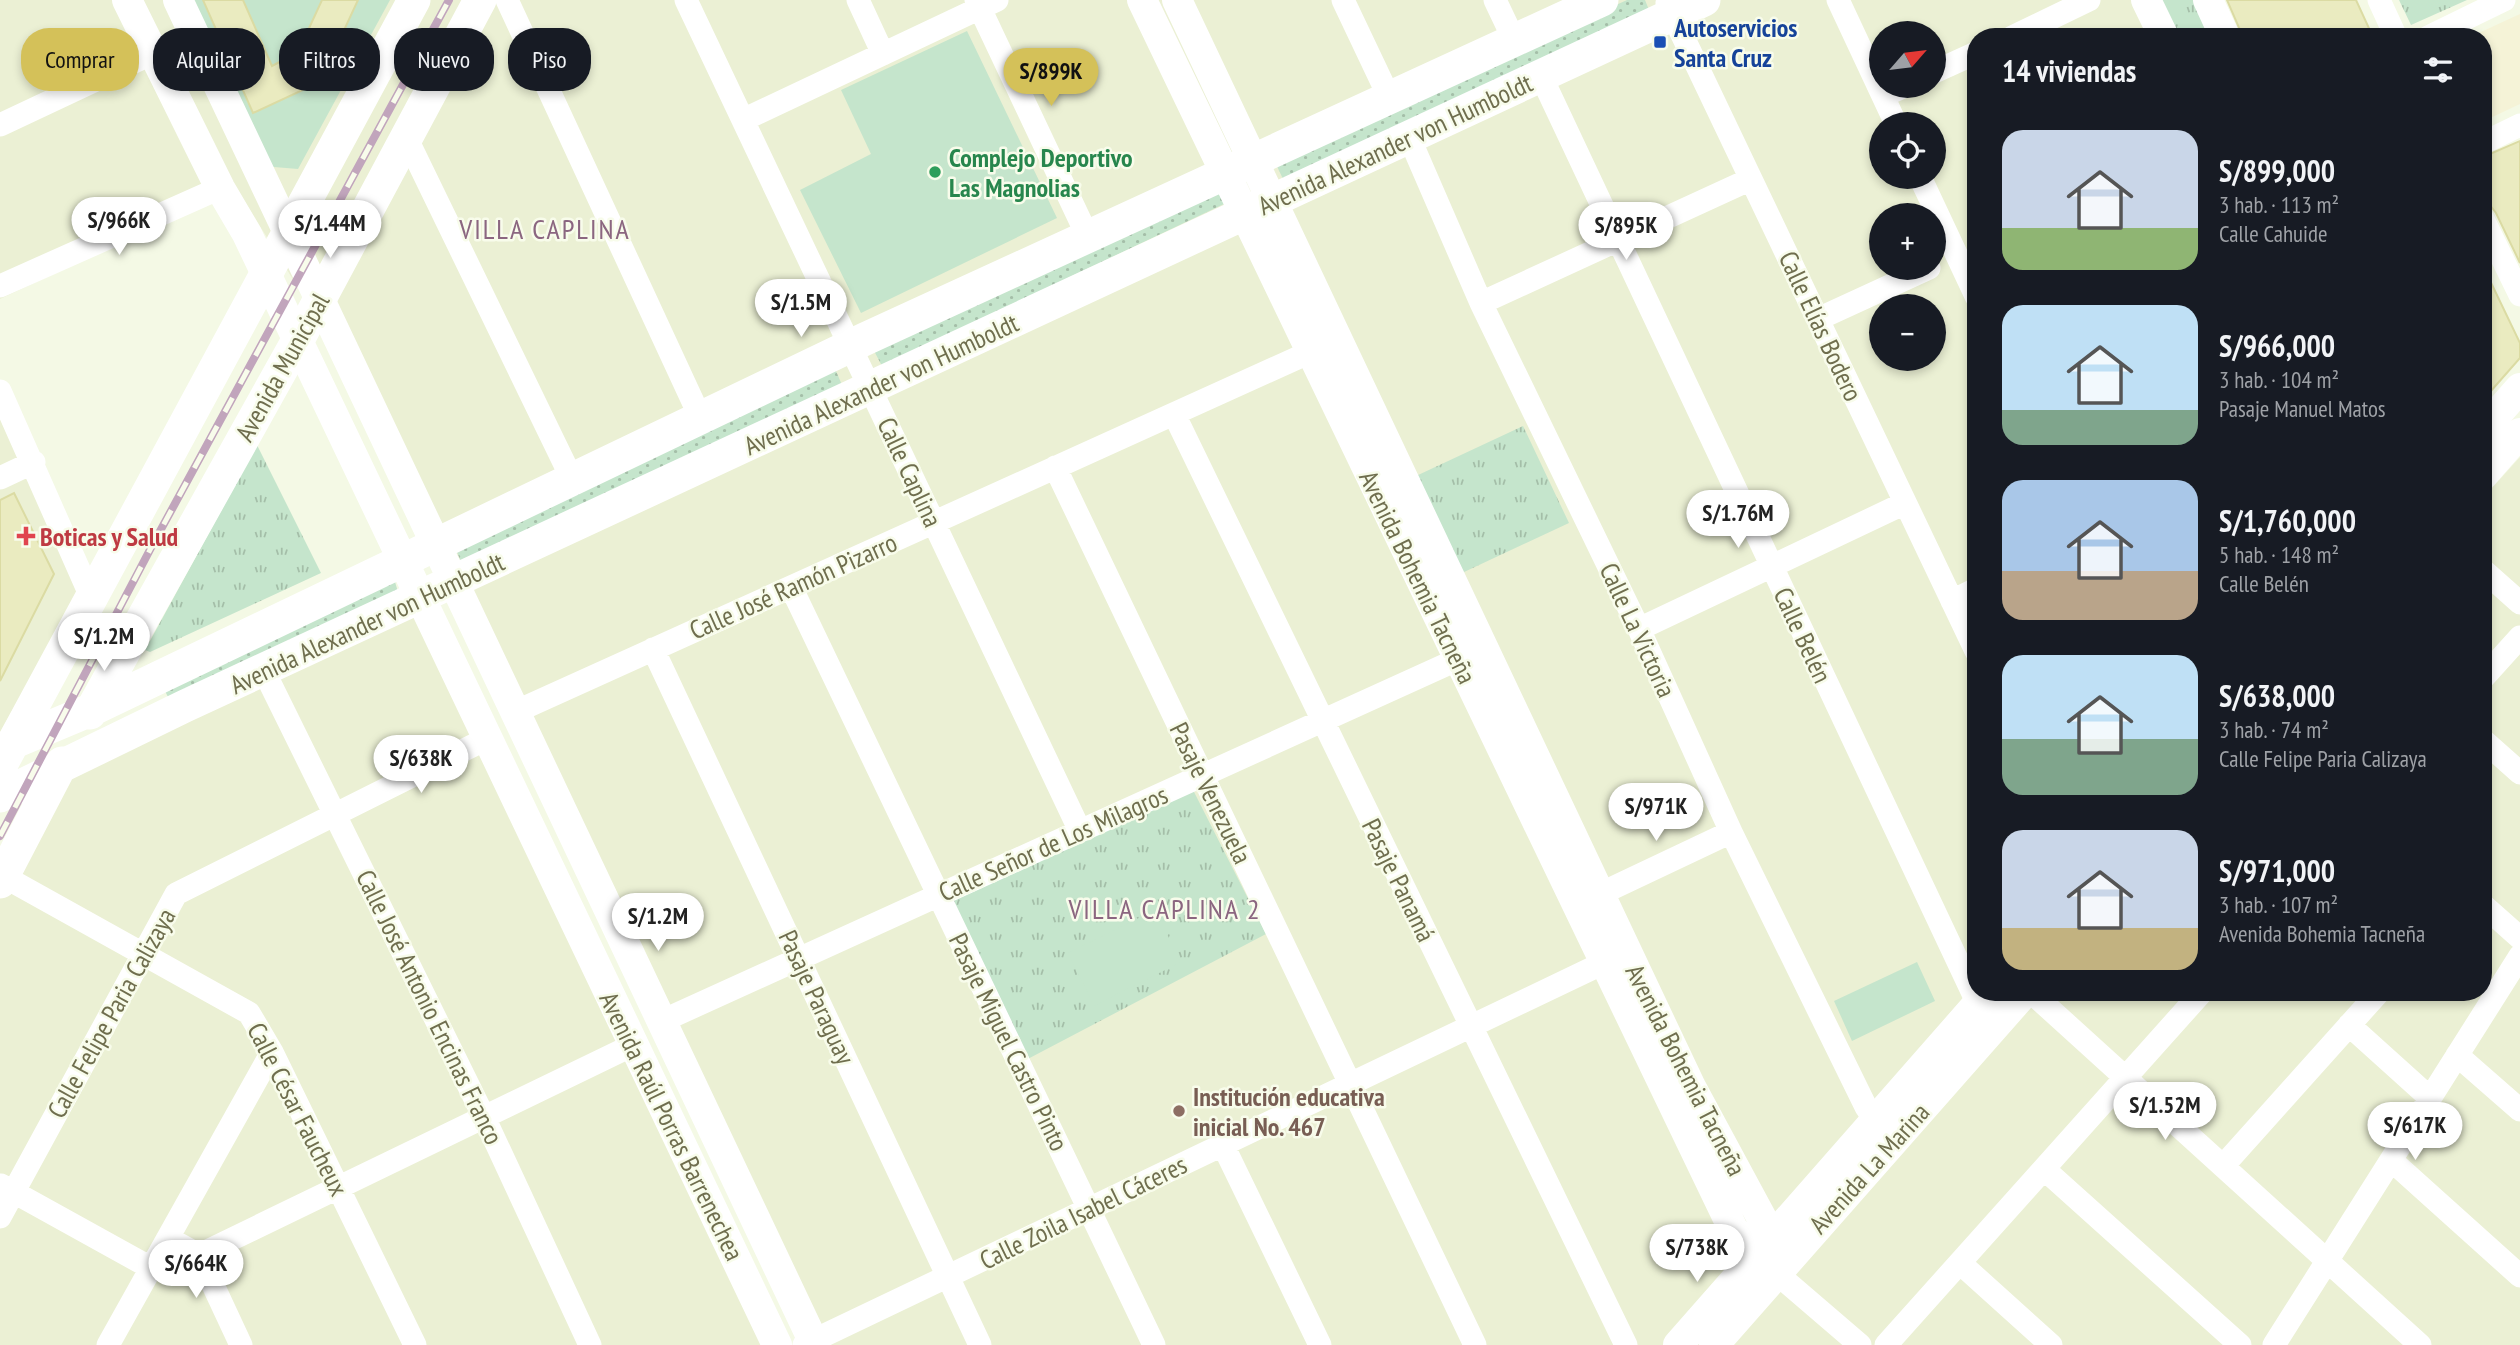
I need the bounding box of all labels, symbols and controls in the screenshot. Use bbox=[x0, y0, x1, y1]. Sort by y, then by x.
place label: Autoservicios Santa Cruz bbox=[1673, 11, 1797, 74]
north arrow bbox=[1869, 21, 1946, 98]
map controls bbox=[1869, 21, 1946, 371]
chip: Comprar bbox=[21, 28, 139, 91]
chip: Alquilar bbox=[153, 28, 265, 91]
chip: Filtros bbox=[279, 28, 380, 91]
chip: Nuevo bbox=[394, 28, 494, 91]
chip: Piso bbox=[508, 28, 591, 91]
marker: Autoservicios Santa Cruz bbox=[1652, 34, 1668, 50]
pin: S/899K bbox=[994, 48, 1108, 108]
text: 14 viviendas bbox=[2002, 51, 2136, 90]
icon: filters bbox=[2419, 51, 2457, 89]
text: S/899K bbox=[1019, 56, 1083, 85]
street label: Avenida Alexander von Humboldt bbox=[1253, 66, 1537, 222]
button: locate bbox=[1869, 112, 1946, 189]
place label: Complejo Deportivo Las Magnolias bbox=[949, 141, 1132, 204]
text: S/899,000 bbox=[2219, 151, 2335, 190]
icon: home bbox=[2058, 158, 2142, 242]
marker: Complejo Deportivo Las Magnolias bbox=[927, 164, 943, 180]
text: 3 hab. · 113 m² bbox=[2219, 190, 2339, 219]
pin: S/966K bbox=[62, 198, 176, 257]
pin: S/1.44M bbox=[265, 201, 395, 260]
pin: S/895K bbox=[1569, 202, 1683, 262]
button: + bbox=[1869, 203, 1946, 280]
text: S/966K bbox=[87, 205, 151, 234]
text: S/1.44M bbox=[294, 208, 366, 237]
district label: VILLA CAPLINA bbox=[458, 210, 631, 247]
text: S/895K bbox=[1594, 210, 1658, 239]
text: Calle Cahuide bbox=[2219, 219, 2328, 248]
street label: Calle Elías Bodero bbox=[1772, 246, 1870, 406]
pin: S/1.5M bbox=[744, 280, 858, 339]
street label: Avenida Municipal bbox=[228, 287, 336, 447]
text: S/1.5M bbox=[771, 287, 831, 316]
button: − bbox=[1869, 294, 1946, 371]
street label: Avenida Alexander von Humboldt bbox=[739, 306, 1023, 462]
text: S/966,000 bbox=[2219, 326, 2335, 365]
icon: home bbox=[2058, 333, 2142, 417]
text: 3 hab. · 104 m² bbox=[2219, 365, 2339, 394]
text: Pasaje Manuel Matos bbox=[2219, 394, 2386, 423]
street label: Calle Caplina bbox=[870, 412, 950, 532]
street label: Avenida Bohemia Tacneña bbox=[1352, 465, 1484, 689]
pin: S/1.76M bbox=[1673, 490, 1803, 550]
text: S/1.76M bbox=[1702, 498, 1774, 527]
text: S/1,760,000 bbox=[2219, 501, 2356, 540]
icon: home bbox=[2058, 508, 2142, 592]
place label: Boticas y Salud bbox=[40, 520, 178, 553]
street label: Calle José Ramón Pizarro bbox=[684, 525, 902, 647]
marker: Boticas y Salud bbox=[18, 528, 34, 544]
text: 5 hab. · 148 m² bbox=[2219, 540, 2339, 569]
street label: Avenida Alexander von Humboldt bbox=[225, 545, 509, 701]
street label: Calle La Victoria bbox=[1593, 558, 1683, 702]
text: Calle Belén bbox=[2219, 569, 2309, 598]
street label: Calle Belén bbox=[1767, 582, 1839, 688]
pin: S/1.2M bbox=[47, 614, 161, 673]
text: S/1.2M bbox=[74, 621, 134, 650]
text: S/638,000 bbox=[2219, 676, 2335, 715]
icon: home bbox=[2058, 683, 2142, 767]
text: 3 hab. · 74 m² bbox=[2219, 715, 2329, 744]
street label: Pasaje Venezuela bbox=[1163, 717, 1259, 869]
pin: S/638K bbox=[364, 736, 478, 795]
text: S/638K bbox=[389, 743, 453, 772]
text: Calle Felipe Paria Calizaya bbox=[2219, 744, 2427, 773]
street label: Calle Señor de Los Milagros bbox=[933, 778, 1173, 908]
pin: S/971K bbox=[1599, 784, 1713, 843]
text: S/971K bbox=[1624, 791, 1688, 820]
street label: Pasaje Panamá bbox=[1355, 813, 1443, 947]
text: S/971,000 bbox=[2219, 851, 2335, 890]
icon: home bbox=[2058, 858, 2142, 942]
street label: Calle José Antonio Encinas Franco bbox=[349, 864, 511, 1150]
district label: VILLA CAPLINA 2 bbox=[1067, 890, 1262, 927]
text: 3 hab. · 107 m² bbox=[2219, 890, 2338, 919]
pin: S/1.2M bbox=[601, 894, 715, 953]
text: S/1.2M bbox=[628, 901, 688, 930]
street label: Calle Felipe Paria Calizaya bbox=[40, 902, 182, 1124]
text: Avenida Bohemia Tacneña bbox=[2219, 919, 2425, 948]
street label: Pasaje Paraguay bbox=[772, 925, 862, 1069]
street label: Pasaje Miguel Castro Pinto bbox=[942, 928, 1076, 1156]
street label: Avenida Bohemia Tacneña bbox=[1618, 959, 1754, 1181]
street label: Avenida Raúl Porras Barrenechea bbox=[593, 986, 751, 1266]
street label: Calle César Faucheux bbox=[240, 1017, 356, 1201]
place label: Institución educativa inicial No. 467 bbox=[1193, 1080, 1385, 1143]
pin: S/1.52M bbox=[2100, 1082, 2230, 1142]
text: S/1.52M bbox=[2129, 1090, 2201, 1119]
street label: Avenida La Marina bbox=[1802, 1096, 1936, 1240]
pin: S/617K bbox=[2358, 1102, 2472, 1162]
marker: Institución educativa inicial No. 467 bbox=[1171, 1103, 1187, 1119]
text: S/617K bbox=[2383, 1110, 2447, 1139]
street label: Calle Zoila Isabel Cáceres bbox=[974, 1148, 1192, 1276]
pin: S/738K bbox=[1640, 1224, 1754, 1284]
text: S/738K bbox=[1665, 1232, 1729, 1261]
pin: S/664K bbox=[139, 1240, 253, 1300]
text: S/664K bbox=[164, 1248, 228, 1277]

